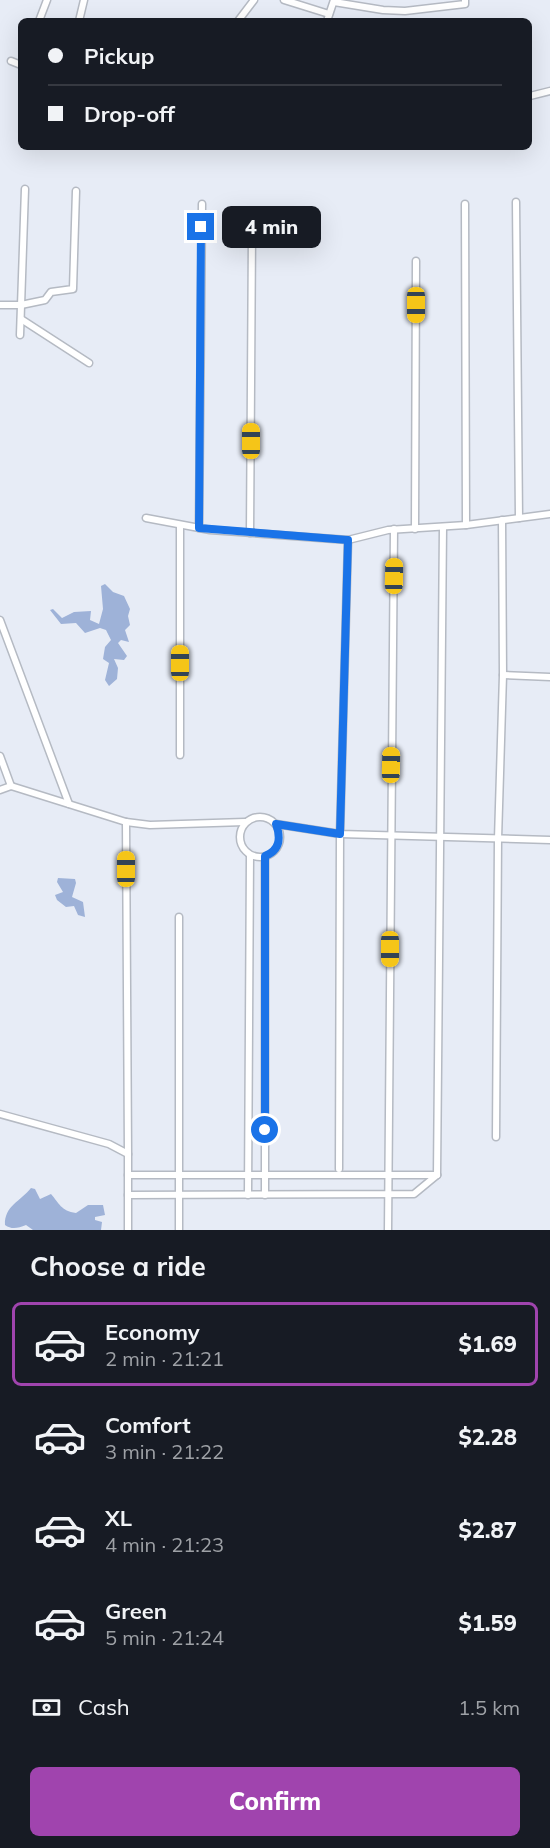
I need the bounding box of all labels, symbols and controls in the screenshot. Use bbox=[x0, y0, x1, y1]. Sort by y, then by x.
text: Pickup bbox=[84, 42, 154, 70]
text: Drop-off bbox=[84, 100, 175, 128]
callout: 4 min bbox=[222, 206, 321, 248]
route end bbox=[187, 213, 214, 240]
text: 4 min bbox=[245, 214, 298, 239]
car bbox=[407, 287, 425, 323]
car bbox=[242, 423, 260, 459]
car bbox=[385, 558, 403, 594]
car bbox=[171, 645, 189, 681]
car bbox=[382, 747, 400, 783]
car bbox=[117, 851, 135, 887]
car bbox=[381, 931, 399, 967]
route start bbox=[251, 1116, 278, 1143]
text: Choose a ride bbox=[30, 1249, 206, 1283]
icon: car bbox=[33, 1317, 87, 1371]
text: Economy bbox=[105, 1318, 200, 1346]
text: $1.69 bbox=[458, 1330, 517, 1358]
text: 2 min · 21:21 bbox=[105, 1346, 224, 1371]
icon: car bbox=[33, 1410, 87, 1464]
text: Comfort bbox=[105, 1411, 191, 1439]
text: $2.28 bbox=[458, 1423, 517, 1451]
text: 3 min · 21:22 bbox=[105, 1439, 224, 1464]
icon: car bbox=[33, 1503, 87, 1557]
text: XL bbox=[105, 1504, 132, 1532]
text: $2.87 bbox=[458, 1516, 517, 1544]
text: 4 min · 21:23 bbox=[105, 1532, 224, 1557]
icon: car bbox=[33, 1596, 87, 1650]
text: Green bbox=[105, 1597, 167, 1625]
text: $1.59 bbox=[458, 1609, 517, 1637]
text: 5 min · 21:24 bbox=[105, 1625, 224, 1650]
icon: cash bbox=[30, 1691, 63, 1724]
text: Cash bbox=[78, 1693, 130, 1721]
text: 1.5 km bbox=[458, 1695, 520, 1720]
button: Confirm bbox=[30, 1767, 520, 1836]

